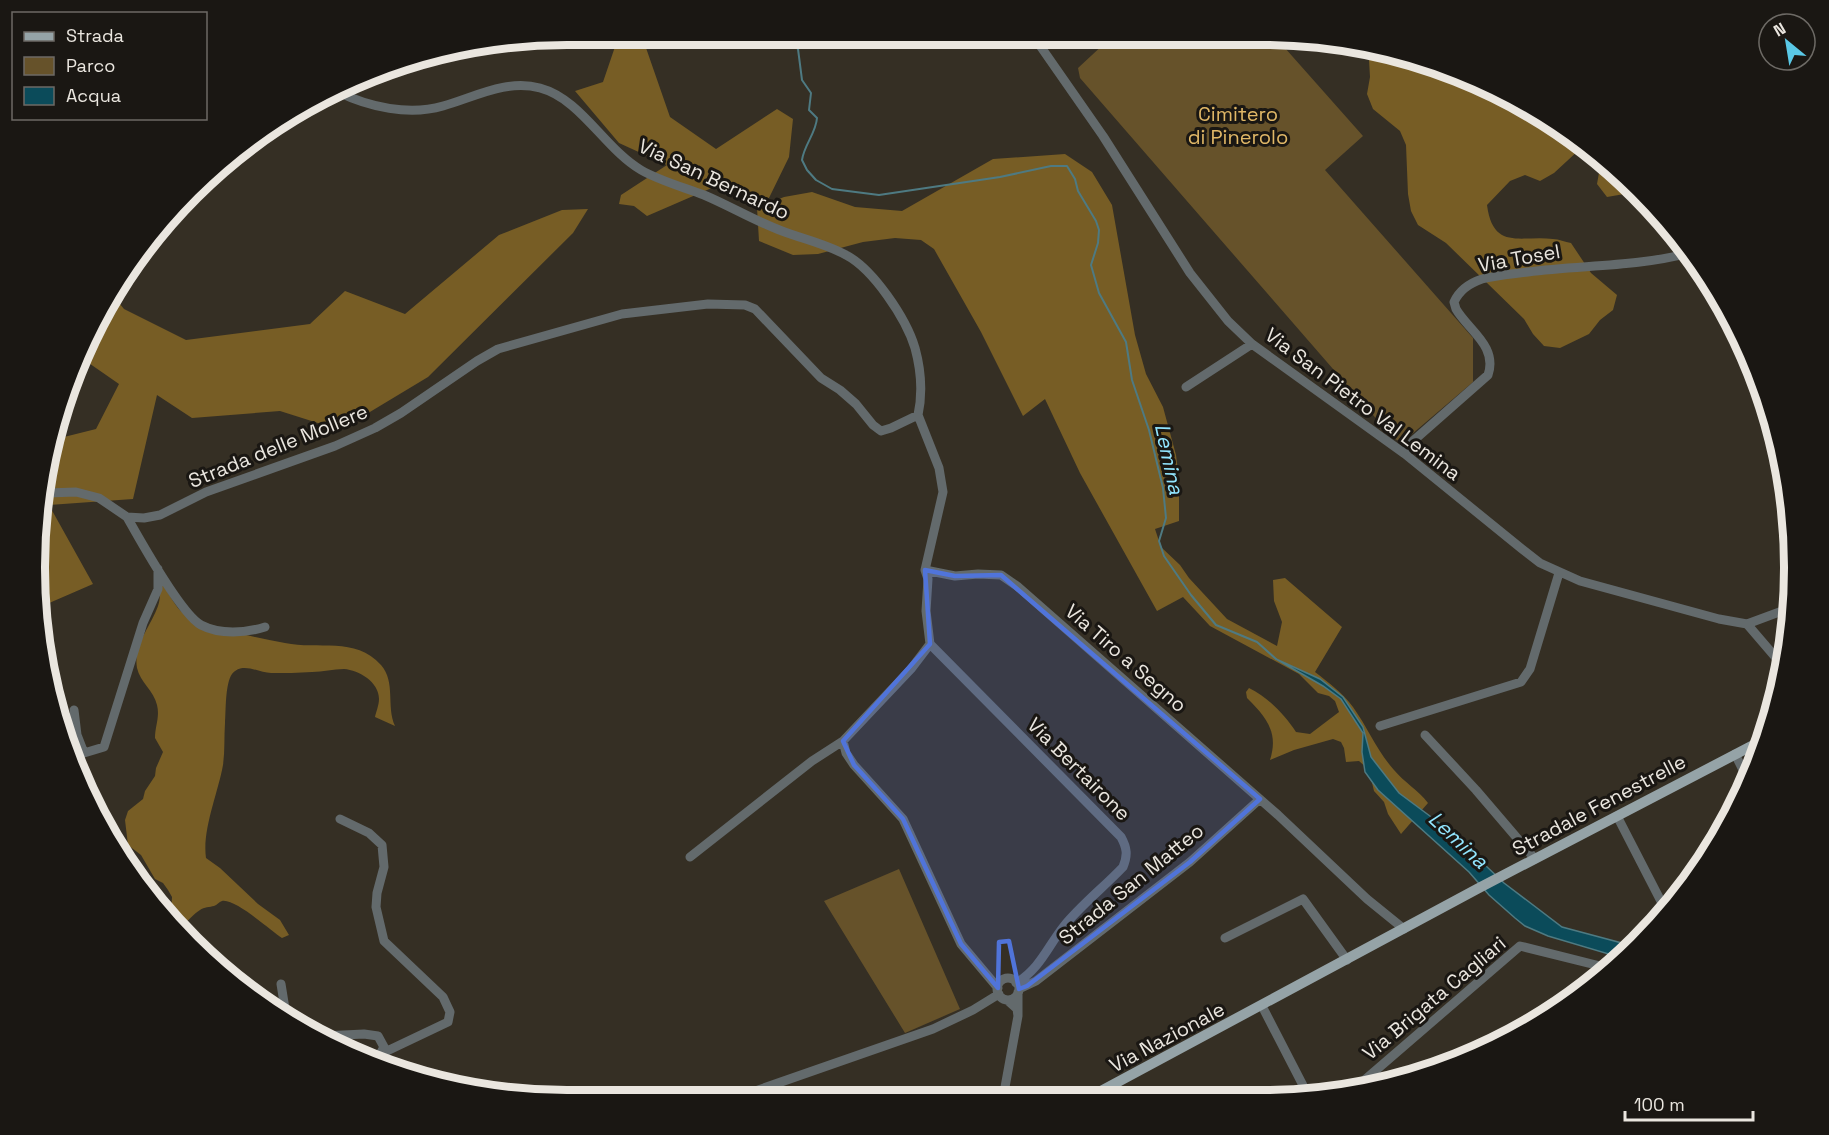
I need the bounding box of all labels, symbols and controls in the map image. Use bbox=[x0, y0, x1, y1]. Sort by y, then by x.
legend bbox=[12, 12, 207, 120]
north arrow bbox=[1757, 12, 1817, 72]
text: N bbox=[1770, 18, 1790, 41]
text: Strada bbox=[66, 24, 124, 47]
text: Parco bbox=[66, 54, 115, 77]
text: Acqua bbox=[66, 84, 121, 107]
park label: Cimitero di Pinerolo bbox=[1188, 101, 1288, 150]
street label: Via San Bernardo bbox=[634, 133, 794, 225]
street label: Via Tosel bbox=[1476, 238, 1562, 278]
street label: Via San Pietro Val Lemina bbox=[1260, 322, 1466, 486]
street label: Strada delle Mollere bbox=[184, 398, 372, 494]
water label: Lemina bbox=[1149, 421, 1190, 498]
street label: Via Tiro a Segno bbox=[1060, 598, 1192, 718]
street label: Via Bertairone bbox=[1022, 712, 1136, 826]
street label: Stradale Fenestrelle bbox=[1508, 748, 1690, 862]
water label: Lemina bbox=[1423, 805, 1495, 875]
street label: Strada San Matteo bbox=[1053, 818, 1209, 950]
street label: Via Brigata Cagliari bbox=[1357, 930, 1511, 1066]
street label: Via Nazionale bbox=[1105, 996, 1229, 1078]
scale bar bbox=[1625, 1084, 1752, 1122]
text: 100 m bbox=[1634, 1093, 1685, 1116]

